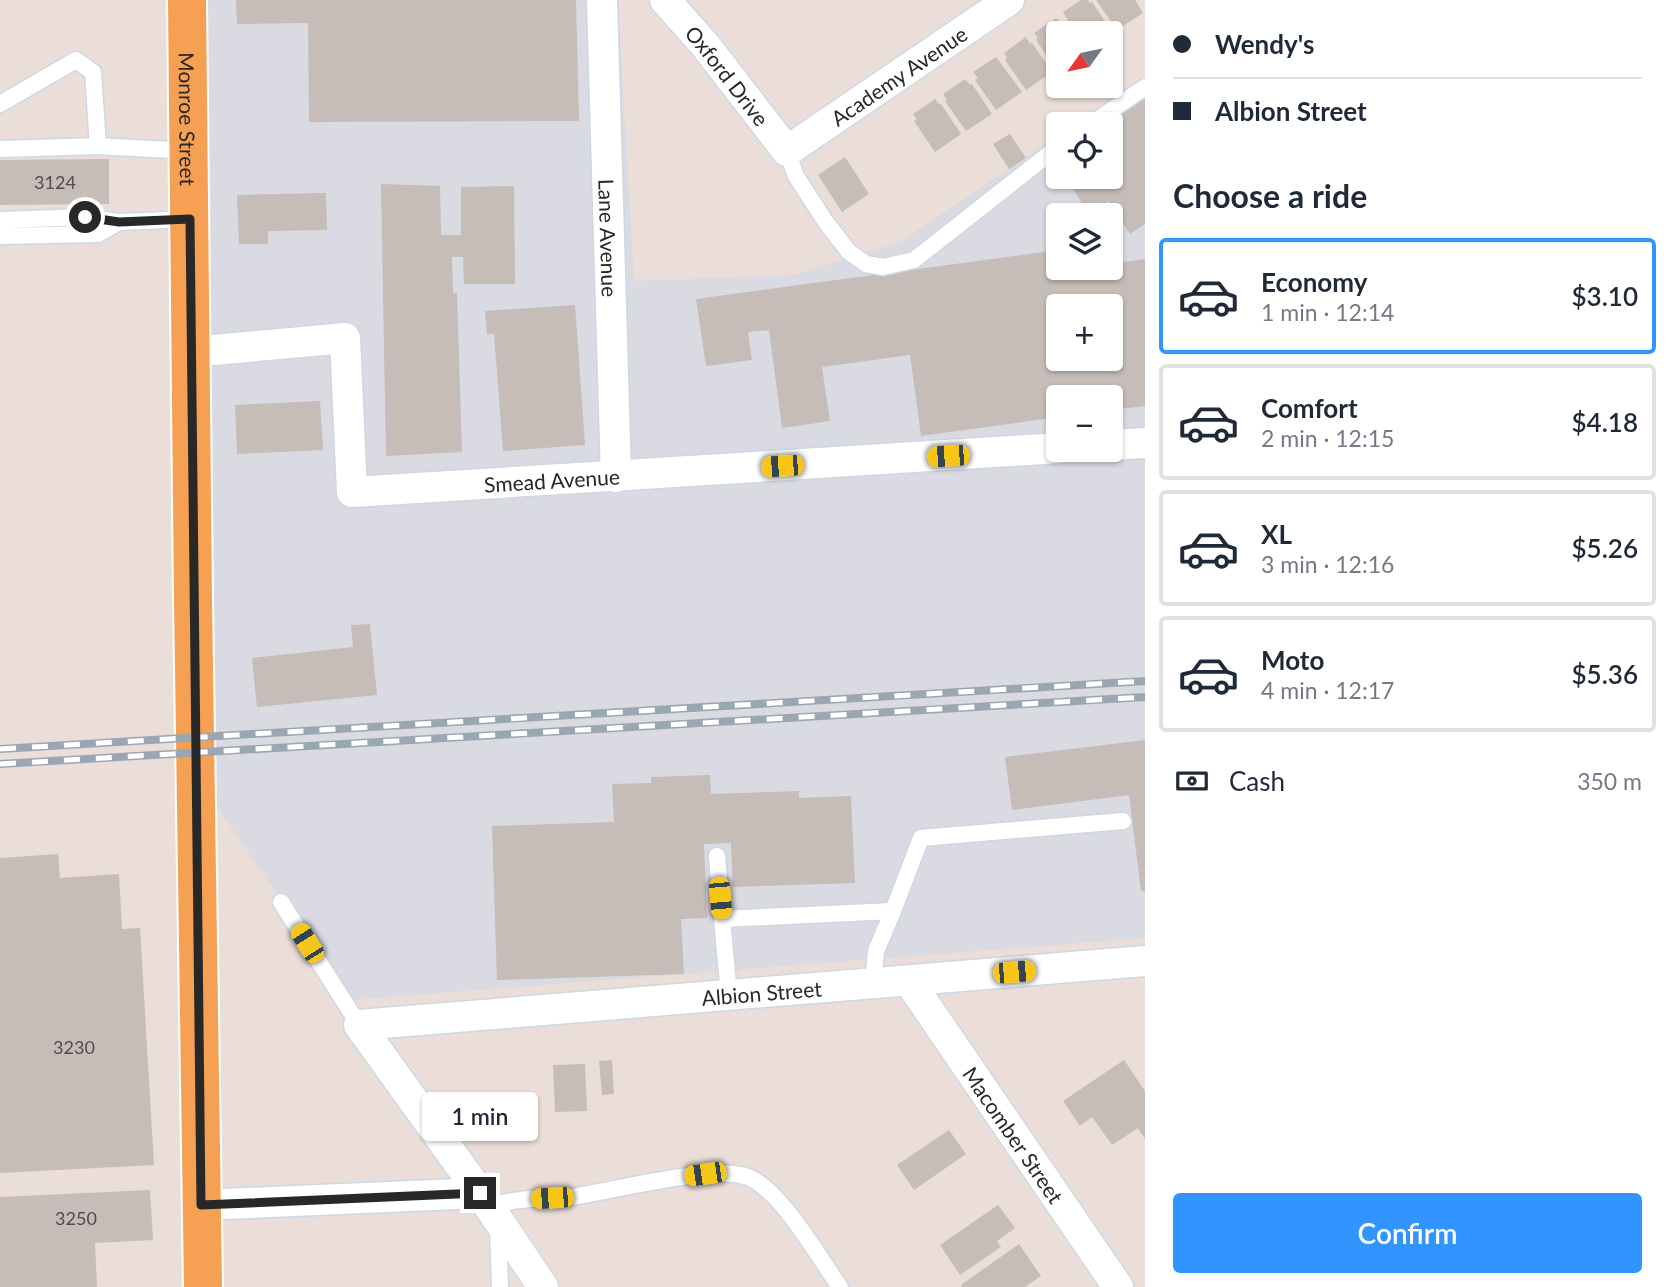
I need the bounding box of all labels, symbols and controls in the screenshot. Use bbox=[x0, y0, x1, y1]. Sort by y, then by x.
street label: Oxford Drive bbox=[681, 20, 775, 130]
street label: Academy Avenue bbox=[826, 20, 971, 130]
north arrow bbox=[1046, 21, 1124, 98]
map controls bbox=[1046, 21, 1123, 462]
text: Wendy's bbox=[1215, 28, 1314, 60]
street label: Monroe Street bbox=[175, 52, 201, 186]
text: Albion Street bbox=[1215, 95, 1367, 127]
button: locate bbox=[1046, 112, 1123, 189]
house number: 3124 bbox=[34, 171, 76, 193]
text: Choose a ride bbox=[1173, 176, 1367, 215]
street label: Lane Avenue bbox=[595, 178, 623, 297]
route start bbox=[69, 201, 101, 233]
button: layers bbox=[1046, 203, 1123, 280]
icon: car bbox=[1177, 265, 1240, 328]
text: Economy bbox=[1261, 266, 1367, 298]
text: $3.10 bbox=[1572, 280, 1638, 312]
button: + bbox=[1046, 294, 1123, 371]
text: 1 min · 12:14 bbox=[1261, 298, 1394, 326]
button: − bbox=[1046, 385, 1123, 462]
icon: car bbox=[1177, 391, 1240, 454]
text: Comfort bbox=[1261, 392, 1358, 424]
text: $4.18 bbox=[1572, 406, 1638, 438]
text: 2 min · 12:15 bbox=[1261, 424, 1394, 452]
car bbox=[927, 444, 970, 468]
car bbox=[761, 454, 804, 478]
street label: Smead Avenue bbox=[483, 463, 620, 496]
icon: car bbox=[1177, 517, 1240, 580]
text: XL bbox=[1261, 518, 1292, 550]
text: $5.26 bbox=[1572, 532, 1638, 564]
text: 3 min · 12:16 bbox=[1261, 550, 1394, 578]
icon: car bbox=[1177, 643, 1240, 706]
text: Moto bbox=[1261, 644, 1324, 676]
text: $5.36 bbox=[1572, 658, 1638, 690]
text: 4 min · 12:17 bbox=[1261, 676, 1394, 704]
icon: cash bbox=[1173, 762, 1211, 800]
text: Cash bbox=[1229, 765, 1285, 797]
text: 350 m bbox=[1577, 767, 1642, 795]
car bbox=[708, 876, 733, 920]
car bbox=[287, 920, 328, 966]
car bbox=[993, 960, 1036, 984]
street label: Albion Street bbox=[700, 975, 823, 1010]
house number: 3230 bbox=[53, 1036, 95, 1058]
street label: Macomber Street bbox=[959, 1062, 1069, 1208]
callout: 1 min bbox=[422, 1092, 538, 1140]
text: 1 min bbox=[452, 1102, 508, 1130]
car bbox=[683, 1161, 728, 1187]
route end bbox=[464, 1177, 496, 1209]
car bbox=[531, 1186, 574, 1210]
button: Confirm bbox=[1173, 1193, 1642, 1273]
house number: 3250 bbox=[55, 1207, 97, 1229]

